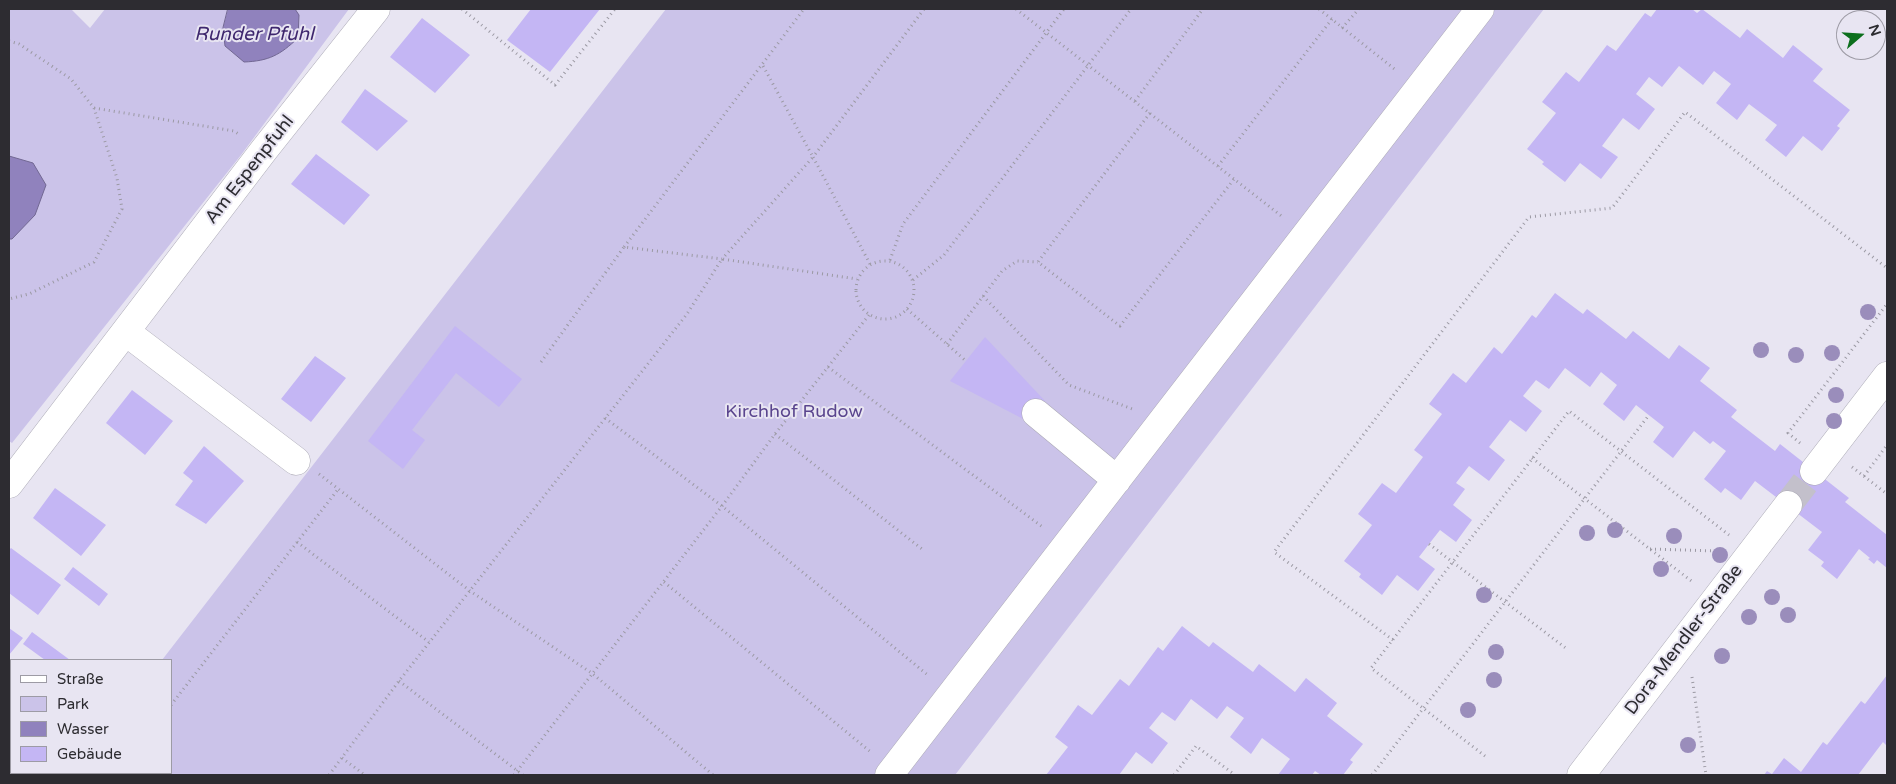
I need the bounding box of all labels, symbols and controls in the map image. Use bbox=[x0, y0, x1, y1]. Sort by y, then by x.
north arrow bbox=[1836, 10, 1886, 60]
text: N bbox=[1865, 22, 1885, 38]
water label: Runder Pfuhl bbox=[194, 24, 314, 46]
street label: Am Espenpfuhl bbox=[201, 112, 299, 228]
park label: Kirchhof Rudow bbox=[725, 401, 863, 423]
street label: Dora-Mendler-Straße bbox=[1620, 561, 1748, 719]
legend bbox=[10, 659, 172, 774]
text: Straße bbox=[57, 670, 103, 688]
text: Park bbox=[57, 695, 89, 713]
text: Wasser bbox=[57, 720, 109, 738]
text: Gebäude bbox=[57, 745, 122, 763]

